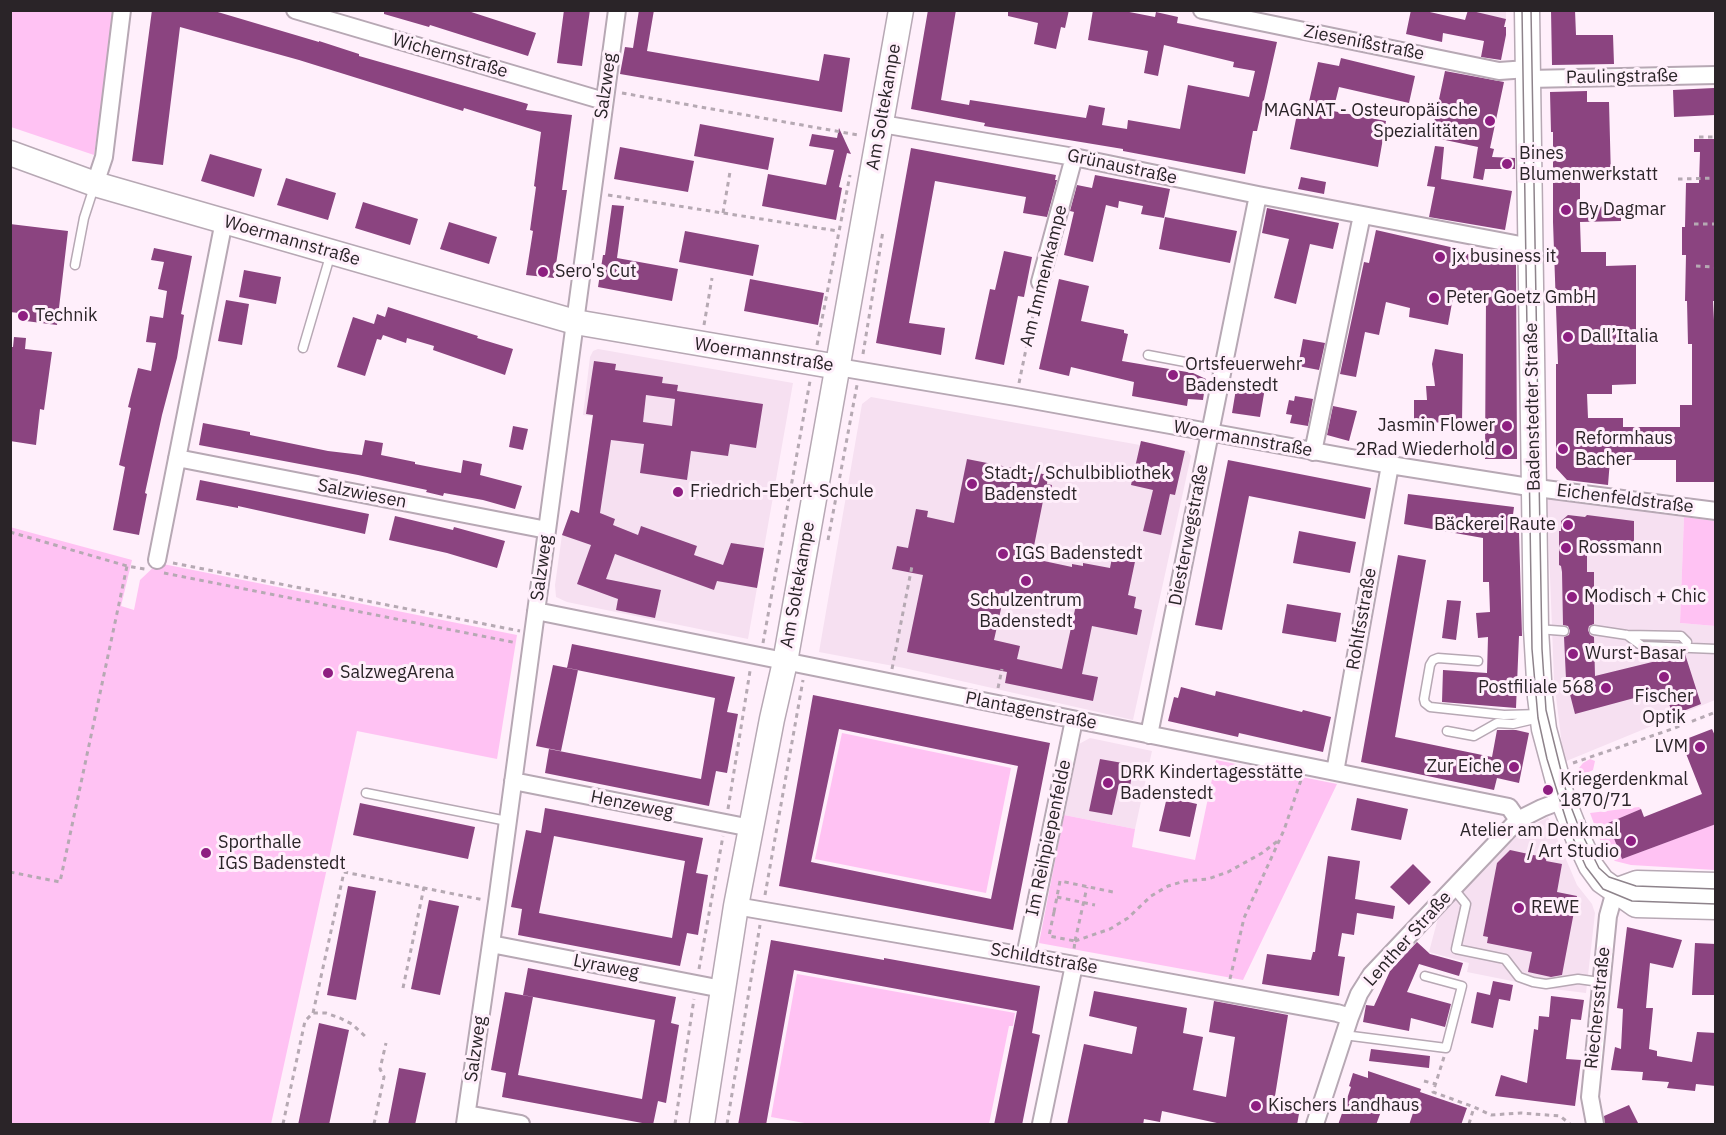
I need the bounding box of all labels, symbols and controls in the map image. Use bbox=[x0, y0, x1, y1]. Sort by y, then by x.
street label: Ziesenißstraße bbox=[1302, 21, 1426, 65]
street label: Wichernstraße bbox=[390, 29, 510, 83]
street label: Am Soltekampe bbox=[862, 42, 906, 172]
street label: Salzweg bbox=[591, 52, 621, 120]
street label: Paulingstraße bbox=[1566, 65, 1678, 89]
place label: MAGNAT - Osteuropäische Spezialitäten bbox=[1264, 100, 1478, 142]
marker: MAGNAT - Osteuropäische Spezialitäten bbox=[1483, 114, 1497, 128]
place label: Bines Blumenwerkstatt bbox=[1519, 143, 1658, 186]
street label: Grünaustraße bbox=[1065, 145, 1179, 189]
marker: Bines Blumenwerkstatt bbox=[1500, 157, 1514, 171]
place label: By Dagmar bbox=[1578, 199, 1666, 221]
street label: Am Immenkampe bbox=[1016, 203, 1072, 349]
marker: By Dagmar bbox=[1559, 203, 1573, 217]
street label: Woermannstraße bbox=[221, 211, 363, 271]
place label: jx business it bbox=[1452, 246, 1556, 268]
marker: jx business it bbox=[1433, 250, 1447, 264]
place label: Sero's Cut bbox=[555, 261, 637, 283]
marker: Sero's Cut bbox=[536, 265, 550, 279]
place label: Peter Goetz GmbH bbox=[1446, 287, 1596, 309]
marker: Peter Goetz GmbH bbox=[1427, 291, 1441, 305]
place label: Technik bbox=[35, 305, 97, 327]
marker: Technik bbox=[16, 309, 30, 323]
street label: Badenstedter Straße bbox=[1521, 323, 1545, 491]
place label: Dall’Italia bbox=[1580, 326, 1658, 348]
marker: Dall’Italia bbox=[1561, 330, 1575, 344]
street label: Woermannstraße bbox=[693, 333, 835, 377]
place label: Ortsfeuerwehr Badenstedt bbox=[1185, 354, 1302, 397]
marker: Ortsfeuerwehr Badenstedt bbox=[1166, 368, 1180, 382]
place label: Jasmin Flower bbox=[1378, 415, 1495, 437]
street label: Woermannstraße bbox=[1172, 416, 1314, 462]
marker: Jasmin Flower bbox=[1500, 419, 1514, 433]
place label: Reformhaus Bacher bbox=[1575, 428, 1673, 470]
place label: 2Rad Wiederhold bbox=[1356, 439, 1495, 461]
marker: Reformhaus Bacher bbox=[1556, 442, 1570, 456]
marker: 2Rad Wiederhold bbox=[1500, 443, 1514, 457]
street label: Diesterwegstraße bbox=[1165, 462, 1213, 608]
place label: Stadt-/ Schulbibliothek Badenstedt bbox=[984, 463, 1171, 506]
street label: Salzwiesen bbox=[316, 475, 408, 513]
marker: Stadt-/ Schulbibliothek Badenstedt bbox=[965, 477, 979, 491]
street label: Eichenfeldstraße bbox=[1555, 480, 1695, 518]
place label: Friedrich-Ebert-Schule bbox=[690, 481, 874, 503]
marker: Friedrich-Ebert-Schule bbox=[671, 485, 685, 499]
place label: Bäckerei Raute bbox=[1434, 514, 1556, 536]
marker: Bäckerei Raute bbox=[1561, 518, 1575, 532]
street label: Am Soltekampe bbox=[776, 520, 820, 650]
street label: Salzweg bbox=[527, 534, 557, 602]
place label: Rossmann bbox=[1578, 537, 1663, 559]
marker: Rossmann bbox=[1559, 541, 1573, 555]
place label: IGS Badenstedt bbox=[1015, 543, 1143, 565]
marker: IGS Badenstedt bbox=[996, 547, 1010, 561]
street label: Rohlfsstraße bbox=[1342, 566, 1382, 672]
marker: Schulzentrum Badenstedt bbox=[1019, 574, 1033, 588]
place label: Modisch + Chic bbox=[1584, 586, 1706, 608]
place label: Schulzentrum Badenstedt bbox=[970, 590, 1082, 632]
marker: Modisch + Chic bbox=[1565, 590, 1579, 604]
place label: Wurst-Basar bbox=[1585, 643, 1686, 665]
marker: Wurst-Basar bbox=[1566, 647, 1580, 661]
place label: SalzwegArena bbox=[340, 662, 454, 684]
marker: SalzwegArena bbox=[321, 666, 335, 680]
marker: Fischer Optik bbox=[1657, 670, 1671, 684]
place label: Postfiliale 568 bbox=[1478, 677, 1594, 699]
marker: Postfiliale 568 bbox=[1599, 681, 1613, 695]
place label: Fischer Optik bbox=[1634, 686, 1694, 728]
street label: Plantagenstraße bbox=[963, 688, 1099, 734]
place label: LVM bbox=[1655, 736, 1688, 758]
marker: LVM bbox=[1693, 740, 1707, 754]
place label: Zur Eiche bbox=[1426, 756, 1502, 778]
street label: Im Reihpiepenfelde bbox=[1022, 758, 1076, 918]
marker: Zur Eiche bbox=[1507, 760, 1521, 774]
place label: DRK Kindertagesstätte Badenstedt bbox=[1120, 762, 1303, 804]
place label: Kriegerdenkmal 1870/71 bbox=[1560, 769, 1688, 812]
marker: DRK Kindertagesstätte Badenstedt bbox=[1101, 776, 1115, 790]
marker: Kriegerdenkmal 1870/71 bbox=[1541, 783, 1555, 797]
street label: Henzeweg bbox=[589, 786, 675, 824]
place label: Atelier am Denkmal / Art Studio bbox=[1460, 820, 1619, 862]
place label: Sporthalle IGS Badenstedt bbox=[218, 832, 346, 874]
marker: Atelier am Denkmal / Art Studio bbox=[1624, 834, 1638, 848]
marker: Sporthalle IGS Badenstedt bbox=[199, 846, 213, 860]
street label: Lenther Straße bbox=[1360, 887, 1456, 991]
place label: REWE bbox=[1531, 897, 1580, 919]
marker: REWE bbox=[1512, 901, 1526, 915]
street label: Schildtstraße bbox=[989, 939, 1099, 979]
street label: Riechersstraße bbox=[1581, 946, 1615, 1070]
street label: Lyraweg bbox=[571, 950, 641, 984]
street label: Salzweg bbox=[461, 1015, 491, 1083]
place label: Kischers Landhaus bbox=[1268, 1095, 1420, 1117]
marker: Kischers Landhaus bbox=[1249, 1099, 1263, 1113]

